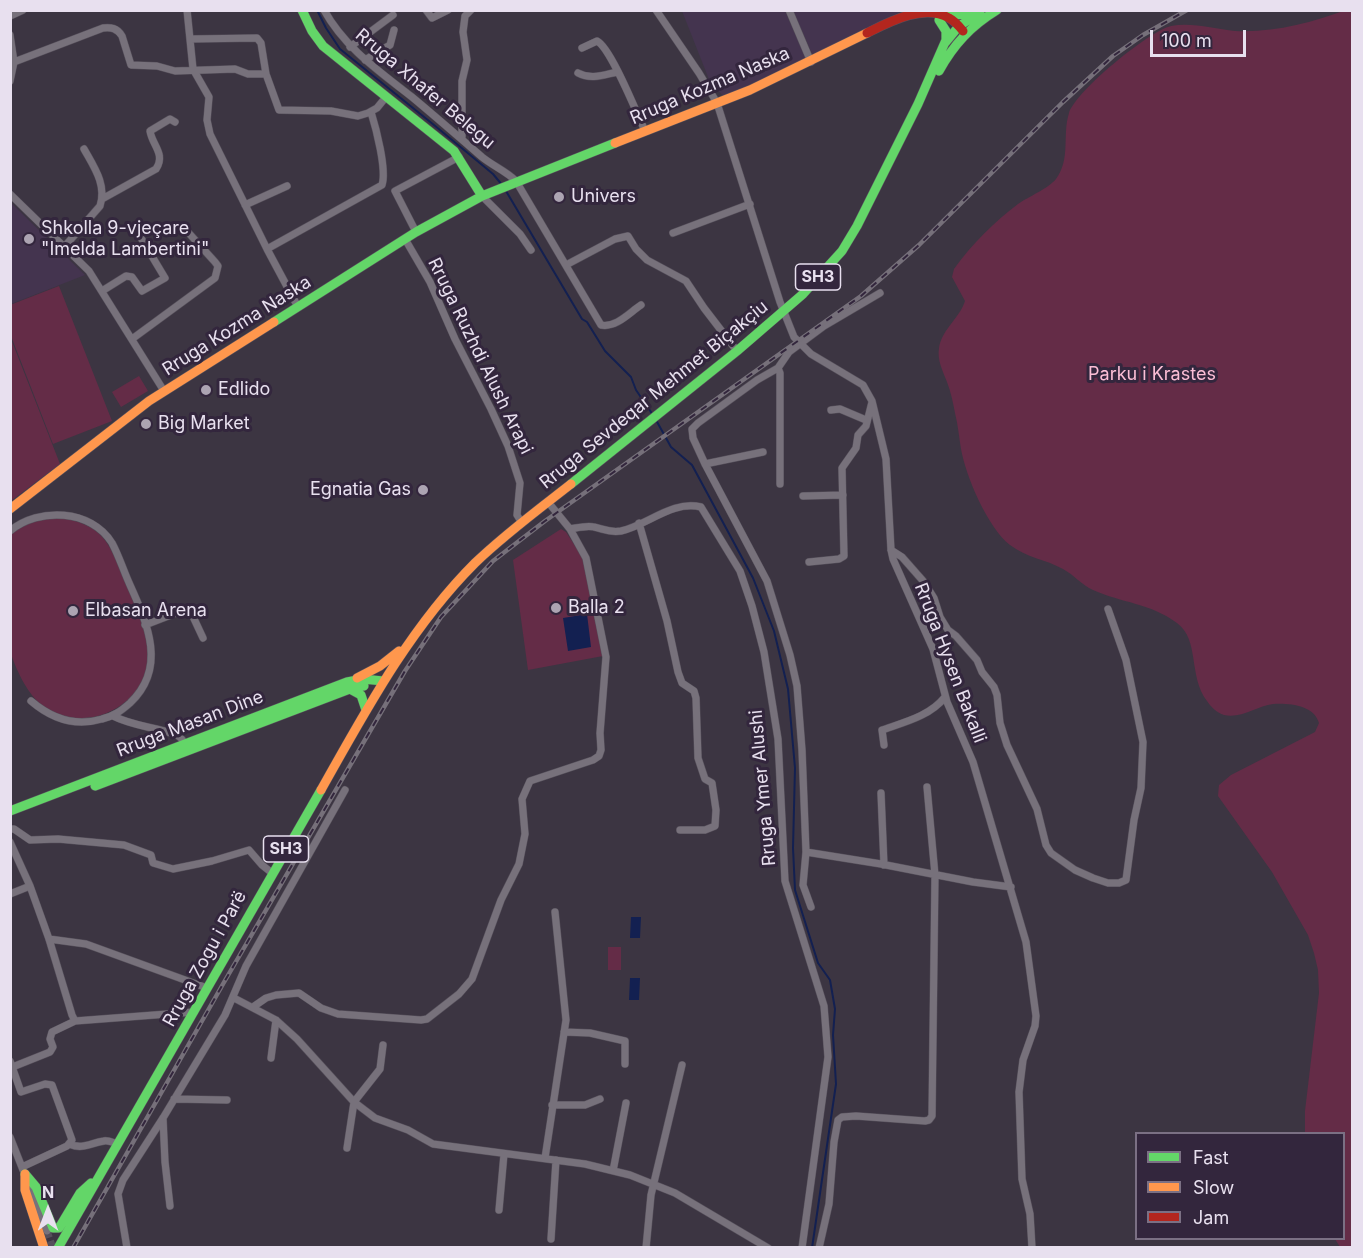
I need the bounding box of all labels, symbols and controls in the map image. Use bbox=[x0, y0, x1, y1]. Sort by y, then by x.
scale bar bbox=[1153, 18, 1249, 56]
street label: Rruga Xhafer Belegu bbox=[351, 24, 499, 154]
text: 100 m bbox=[1161, 30, 1212, 51]
street label: Rruga Kozma Naska bbox=[627, 43, 793, 129]
place label: Univers bbox=[571, 186, 636, 208]
marker: Univers bbox=[552, 190, 566, 204]
place label: Shkolla 9-vjeçare "Imelda Lambertini" bbox=[41, 218, 209, 260]
marker: Shkolla 9-vjeçare "Imelda Lambertini" bbox=[22, 232, 36, 246]
street label: Rruga Ruzhdi Alush Arapi bbox=[423, 254, 537, 458]
road number: SH3 bbox=[796, 264, 840, 290]
street label: Rruga Kozma Naska bbox=[159, 271, 315, 381]
street label: Rruga Sevdeqar Mehmet Biçakçiu bbox=[536, 296, 772, 494]
park label: Parku i Krastes bbox=[1088, 364, 1216, 386]
place label: Edlido bbox=[218, 379, 270, 401]
marker: Edlido bbox=[199, 383, 213, 397]
place label: Big Market bbox=[158, 413, 250, 435]
marker: Big Market bbox=[139, 417, 153, 431]
place label: Egnatia Gas bbox=[310, 479, 411, 501]
marker: Egnatia Gas bbox=[416, 483, 430, 497]
street label: Rruga Hysen Bakalli bbox=[910, 580, 990, 746]
place label: Balla 2 bbox=[568, 597, 625, 619]
place label: Elbasan Arena bbox=[85, 600, 207, 622]
marker: Balla 2 bbox=[549, 601, 563, 615]
marker: Elbasan Arena bbox=[66, 604, 80, 618]
street label: Rruga Masan Dine bbox=[114, 686, 266, 762]
street label: Rruga Ymer Alushi bbox=[745, 709, 781, 867]
road number: SH3 bbox=[264, 836, 308, 862]
street label: Rruga Zogu i Parë bbox=[159, 887, 251, 1031]
legend bbox=[1135, 1132, 1345, 1240]
text: Fast bbox=[1193, 1147, 1229, 1168]
text: Slow bbox=[1193, 1177, 1234, 1198]
north arrow bbox=[18, 1180, 78, 1240]
text: N bbox=[42, 1182, 54, 1202]
text: Jam bbox=[1193, 1207, 1229, 1228]

